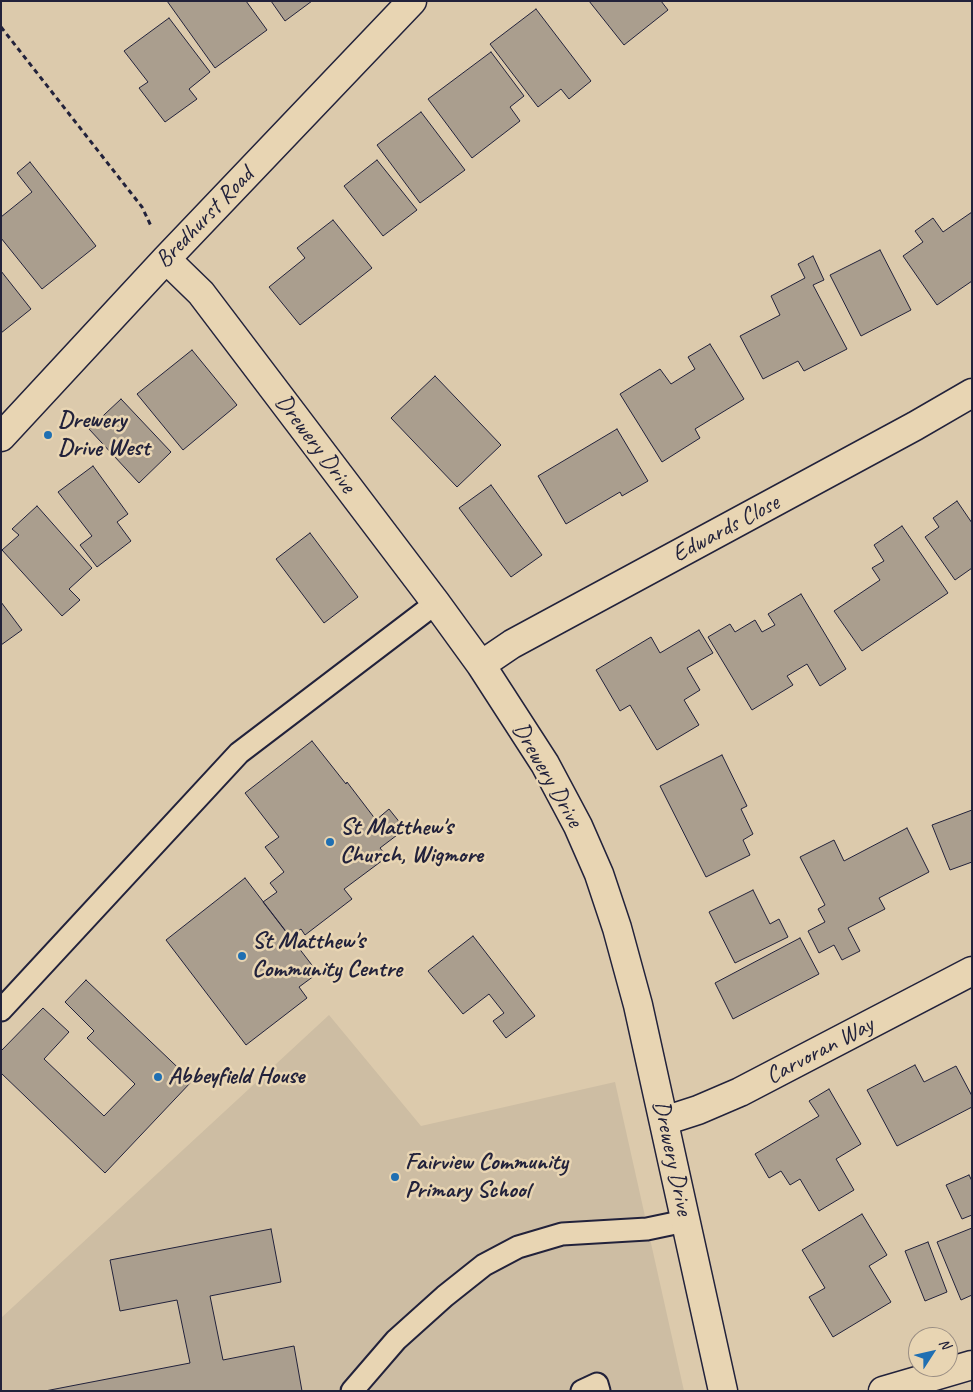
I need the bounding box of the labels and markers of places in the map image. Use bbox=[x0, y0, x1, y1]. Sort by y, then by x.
place label: Drewery Drive West bbox=[58, 407, 149, 463]
marker: Drewery Drive West bbox=[42, 429, 54, 441]
place label: St Matthew's Church, Wigmore bbox=[340, 814, 483, 870]
marker: St Matthew's Church, Wigmore bbox=[324, 836, 336, 848]
place label: St Matthew's Community Centre bbox=[252, 928, 402, 984]
marker: St Matthew's Community Centre bbox=[236, 950, 248, 962]
place label: Abbeyfield House bbox=[168, 1063, 304, 1091]
marker: Abbeyfield House bbox=[152, 1071, 164, 1083]
place label: Fairview Community Primary School bbox=[405, 1149, 568, 1205]
marker: Fairview Community Primary School bbox=[389, 1171, 401, 1183]

